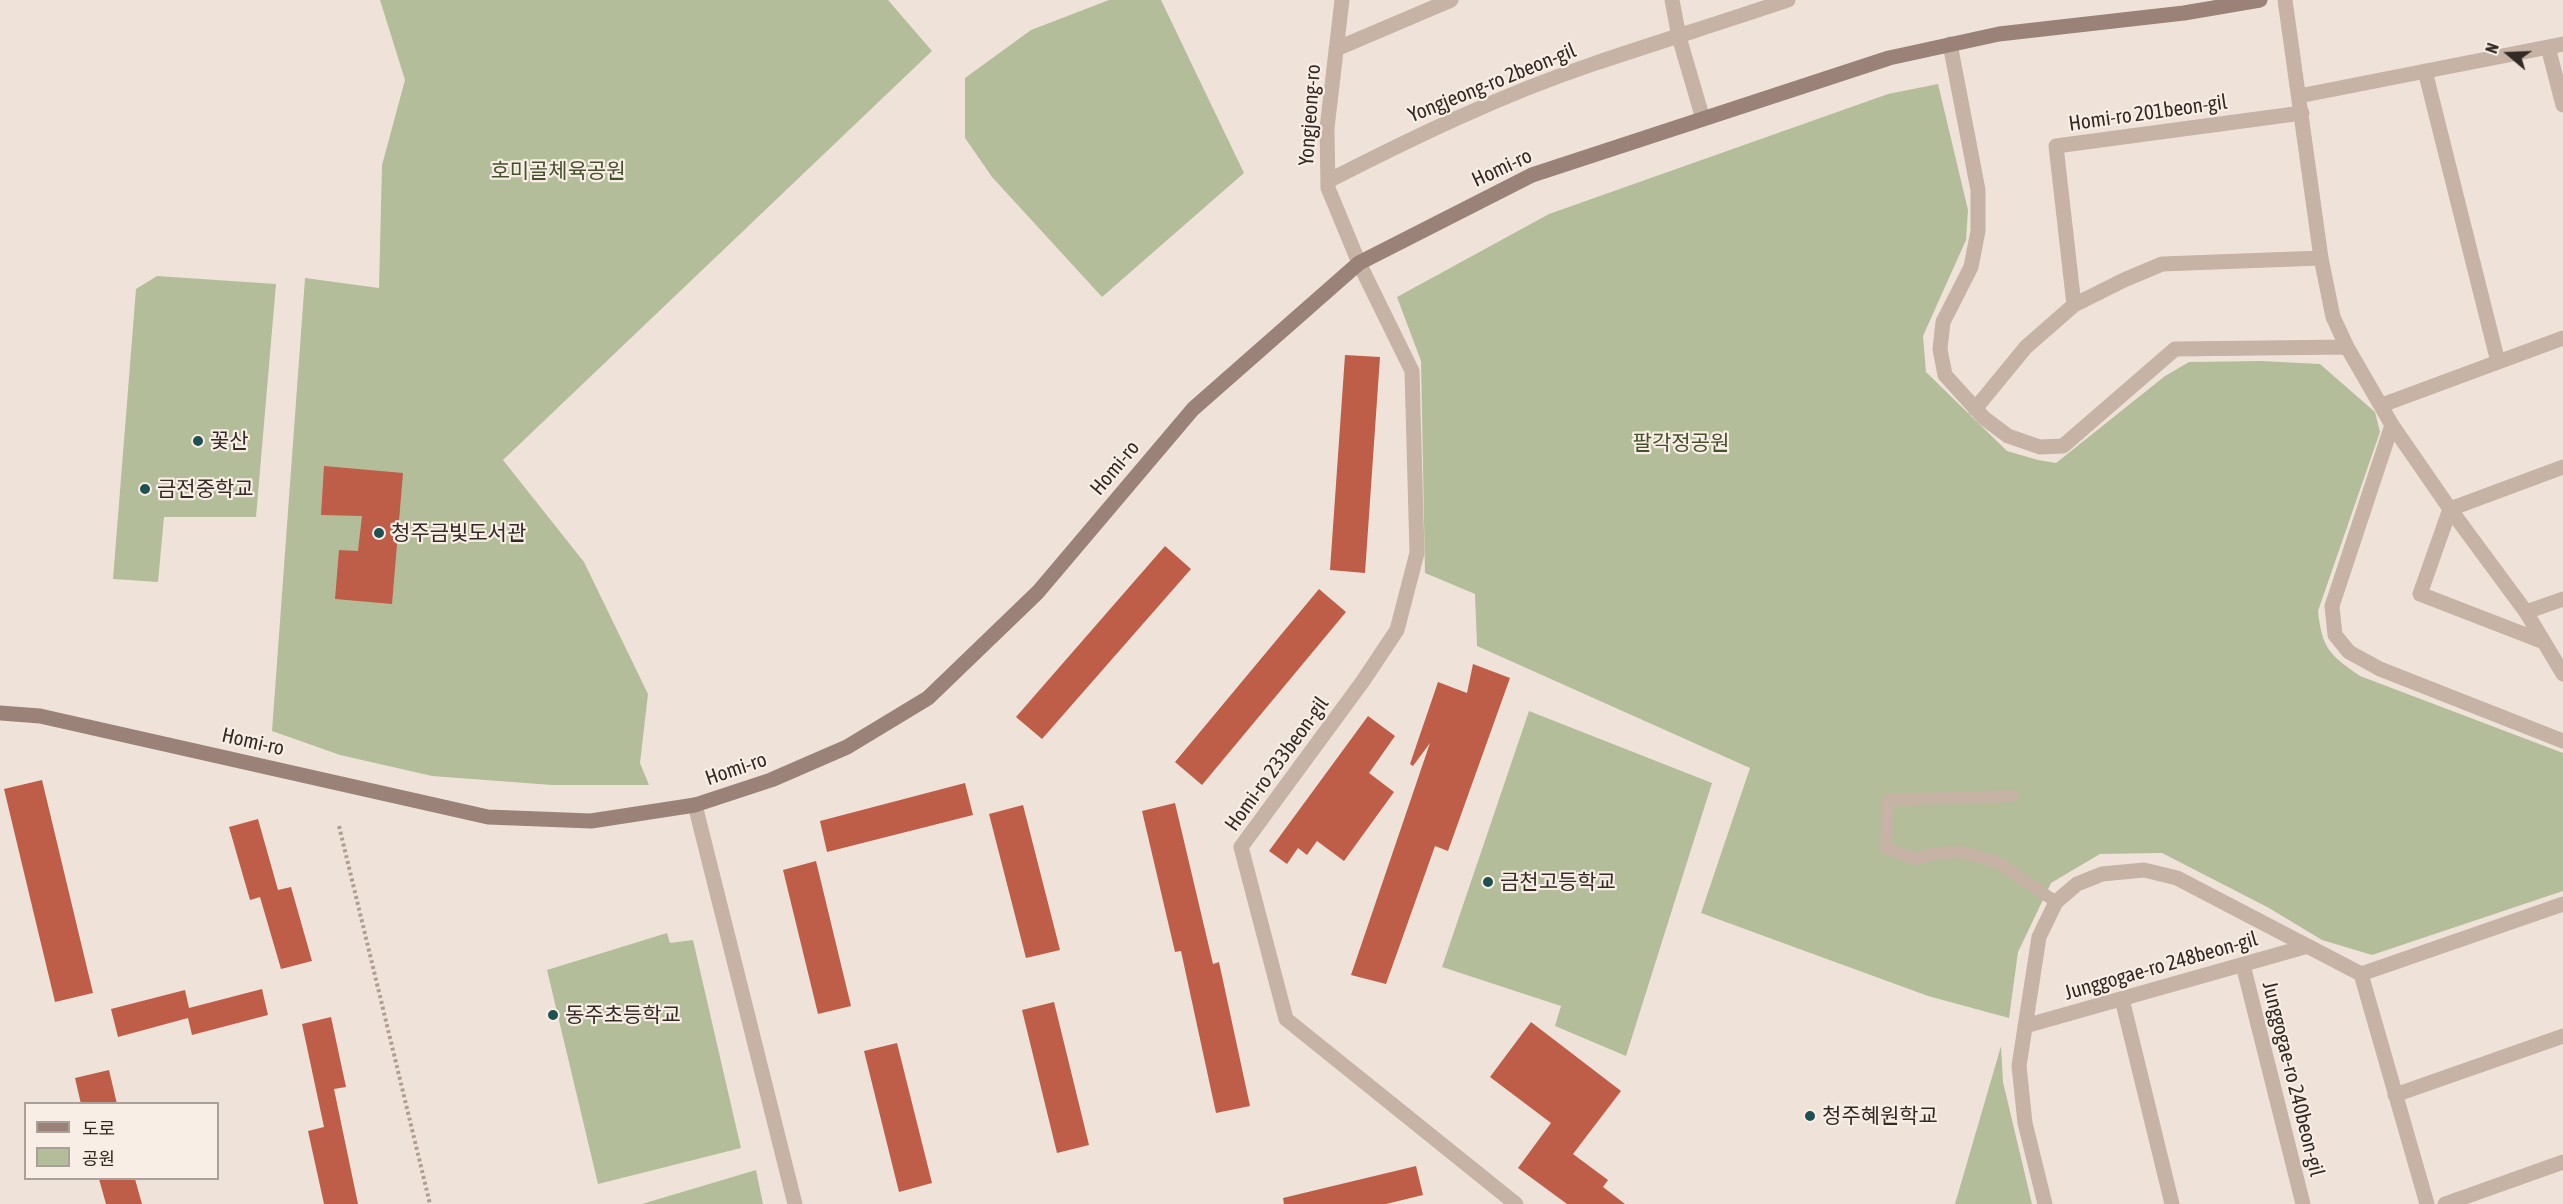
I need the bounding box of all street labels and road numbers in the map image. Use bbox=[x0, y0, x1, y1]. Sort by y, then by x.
street label: Yongjeong-ro 2beon-gil bbox=[1404, 38, 1580, 128]
street label: Yongjeong-ro bbox=[1294, 63, 1326, 167]
street label: Homi-ro 201beon-gil bbox=[2067, 89, 2229, 137]
street label: Homi-ro bbox=[1468, 143, 1536, 193]
street label: Homi-ro bbox=[1085, 436, 1145, 500]
street label: Homi-ro 233beon-gil bbox=[1220, 692, 1334, 836]
street label: Homi-ro bbox=[219, 723, 287, 761]
street label: Homi-ro bbox=[702, 747, 770, 791]
street label: Junggogae-ro 248beon-gil bbox=[2061, 926, 2261, 1006]
street label: Junggogae-ro 240beon-gil bbox=[2257, 979, 2329, 1179]

